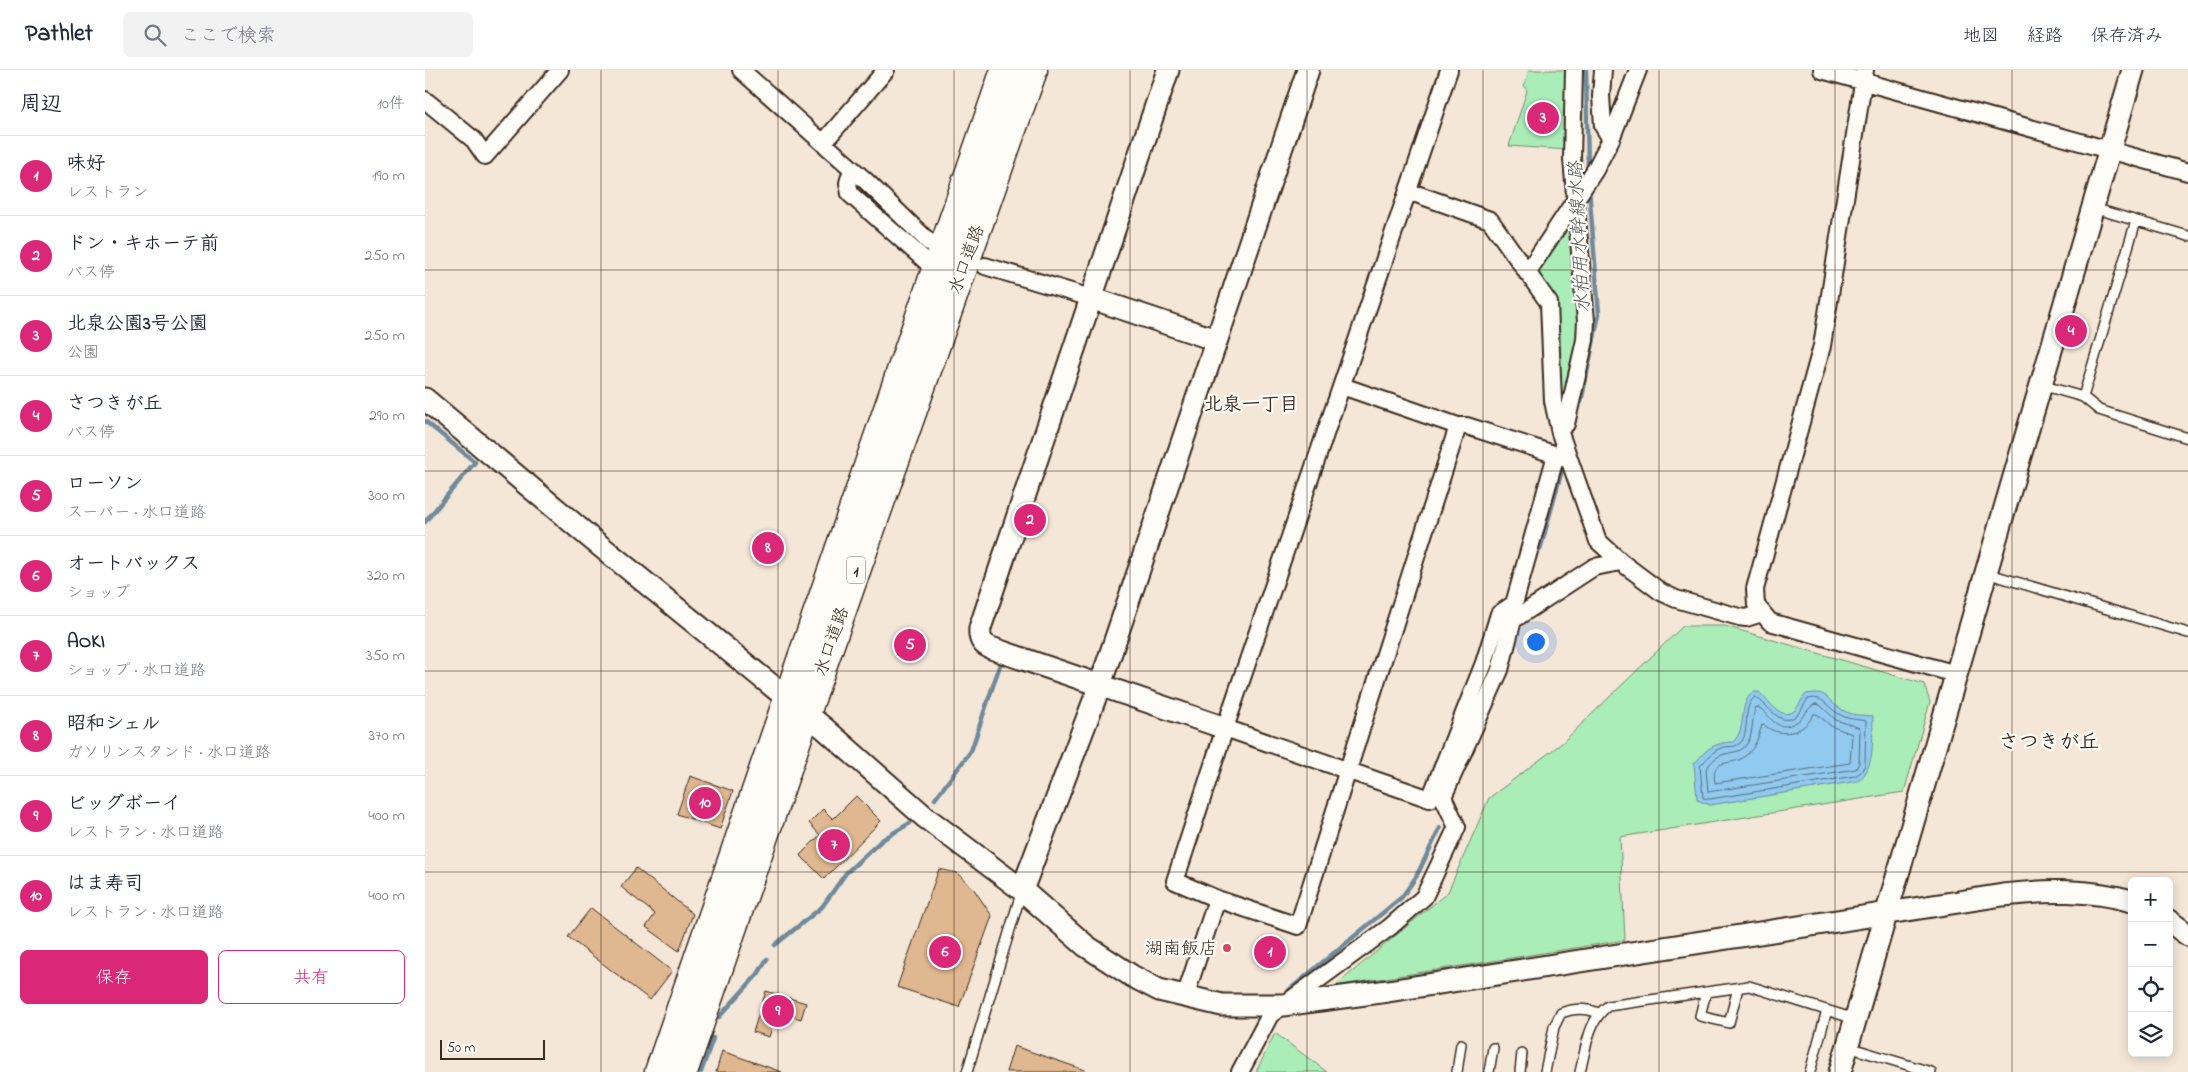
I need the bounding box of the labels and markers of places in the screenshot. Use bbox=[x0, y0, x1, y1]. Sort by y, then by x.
pin: 3 bbox=[1527, 99, 1559, 137]
pin: 4 bbox=[2055, 312, 2087, 350]
pin: 2 bbox=[1014, 501, 1046, 539]
pin: 8 bbox=[752, 529, 784, 567]
pin: 5 bbox=[894, 626, 926, 664]
pin: 10 bbox=[689, 784, 721, 822]
pin: 7 bbox=[818, 826, 850, 864]
pin: 6 bbox=[929, 933, 961, 971]
pin: 1 bbox=[1254, 933, 1286, 971]
place label: 湖南飯店 bbox=[1145, 937, 1217, 963]
marker: 湖南飯店 bbox=[1221, 942, 1233, 954]
pin: 9 bbox=[762, 992, 794, 1030]

